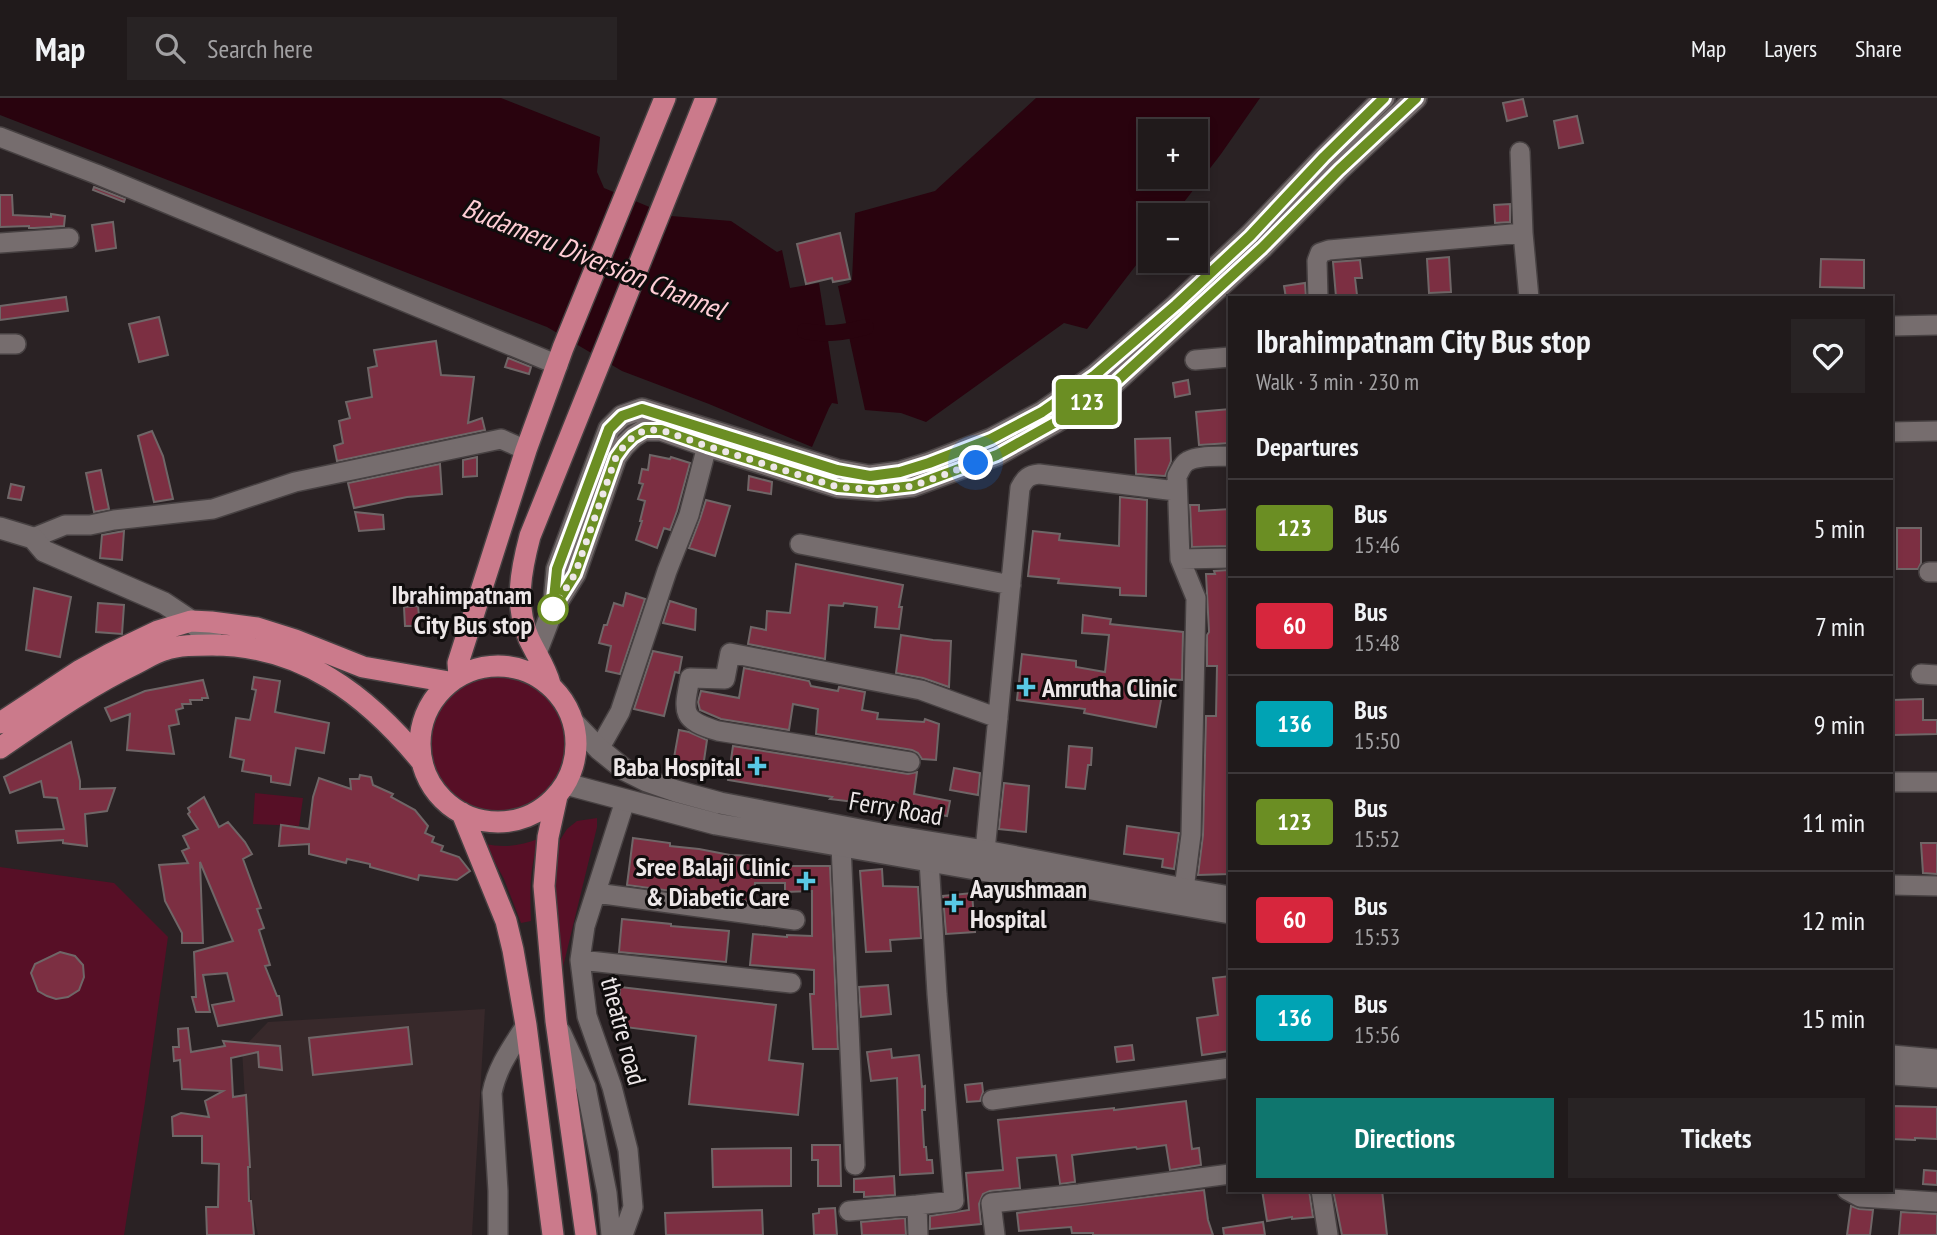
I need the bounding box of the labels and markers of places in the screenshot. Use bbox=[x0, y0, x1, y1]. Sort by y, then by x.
place label: Ibrahimpatnam City Bus stop bbox=[392, 578, 532, 641]
marker: Ibrahimpatnam City Bus stop bbox=[538, 594, 568, 624]
place label: Amrutha Clinic bbox=[1041, 671, 1177, 704]
marker: Amrutha Clinic bbox=[1016, 677, 1036, 697]
place label: Baba Hospital bbox=[613, 750, 742, 783]
marker: Baba Hospital bbox=[747, 756, 767, 776]
place label: Sree Balaji Clinic & Diabetic Care bbox=[635, 850, 790, 913]
marker: Sree Balaji Clinic & Diabetic Care bbox=[796, 871, 816, 891]
place label: Aayushmaan Hospital bbox=[969, 872, 1087, 935]
marker: Aayushmaan Hospital bbox=[944, 893, 964, 913]

